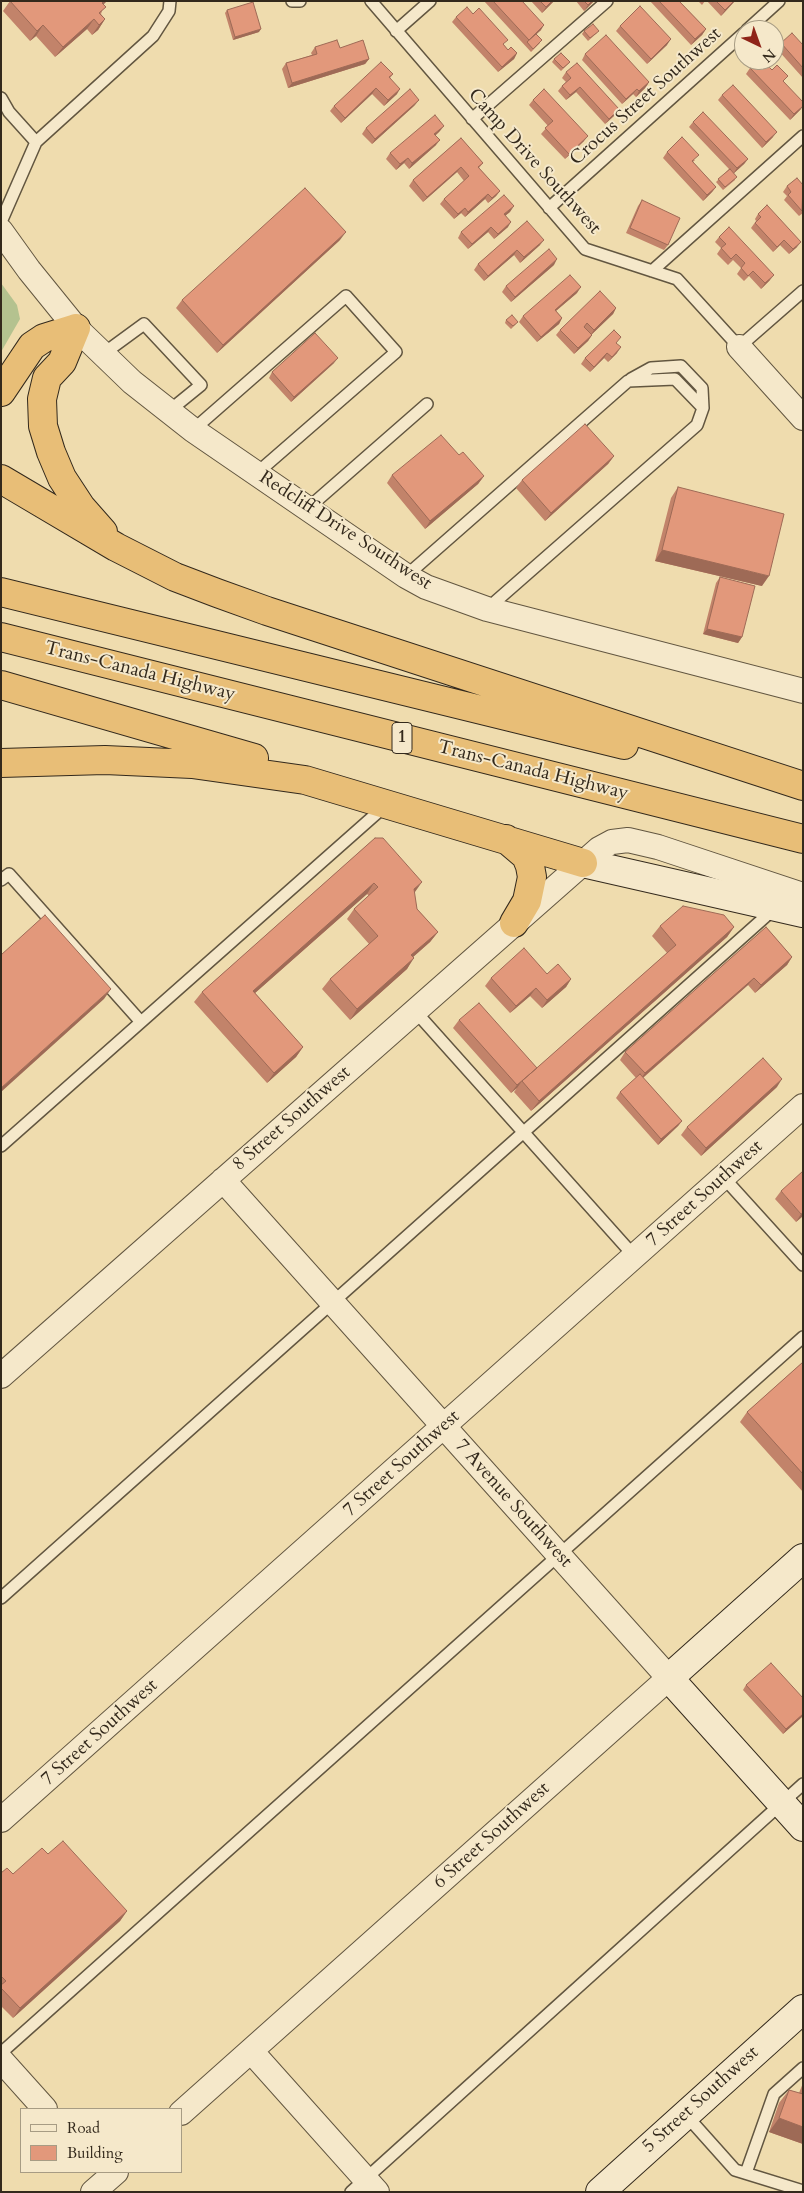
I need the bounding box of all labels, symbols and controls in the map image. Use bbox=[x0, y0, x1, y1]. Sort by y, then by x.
north arrow bbox=[734, 20, 784, 70]
street label: Crocus Street Southwest bbox=[566, 23, 726, 171]
text: N bbox=[758, 45, 780, 67]
street label: Camp Drive Southwest bbox=[463, 85, 605, 239]
street label: Redcliff Drive Southwest bbox=[254, 467, 436, 595]
street label: Trans-Canada Highway bbox=[42, 637, 238, 707]
road number: 1 bbox=[392, 722, 412, 754]
street label: Trans-Canada Highway bbox=[435, 736, 631, 806]
street label: 8 Street Southwest bbox=[228, 1062, 356, 1176]
street label: 7 Street Southwest bbox=[642, 1136, 768, 1252]
street label: 7 Street Southwest bbox=[339, 1406, 465, 1522]
street label: 7 Avenue Southwest bbox=[450, 1435, 576, 1573]
street label: 7 Street Southwest bbox=[37, 1675, 163, 1791]
street label: 6 Street Southwest bbox=[429, 1778, 555, 1894]
street label: 5 Street Southwest bbox=[638, 2042, 764, 2158]
legend bbox=[20, 2108, 182, 2173]
text: Road bbox=[67, 2118, 100, 2138]
text: Building bbox=[67, 2143, 123, 2163]

